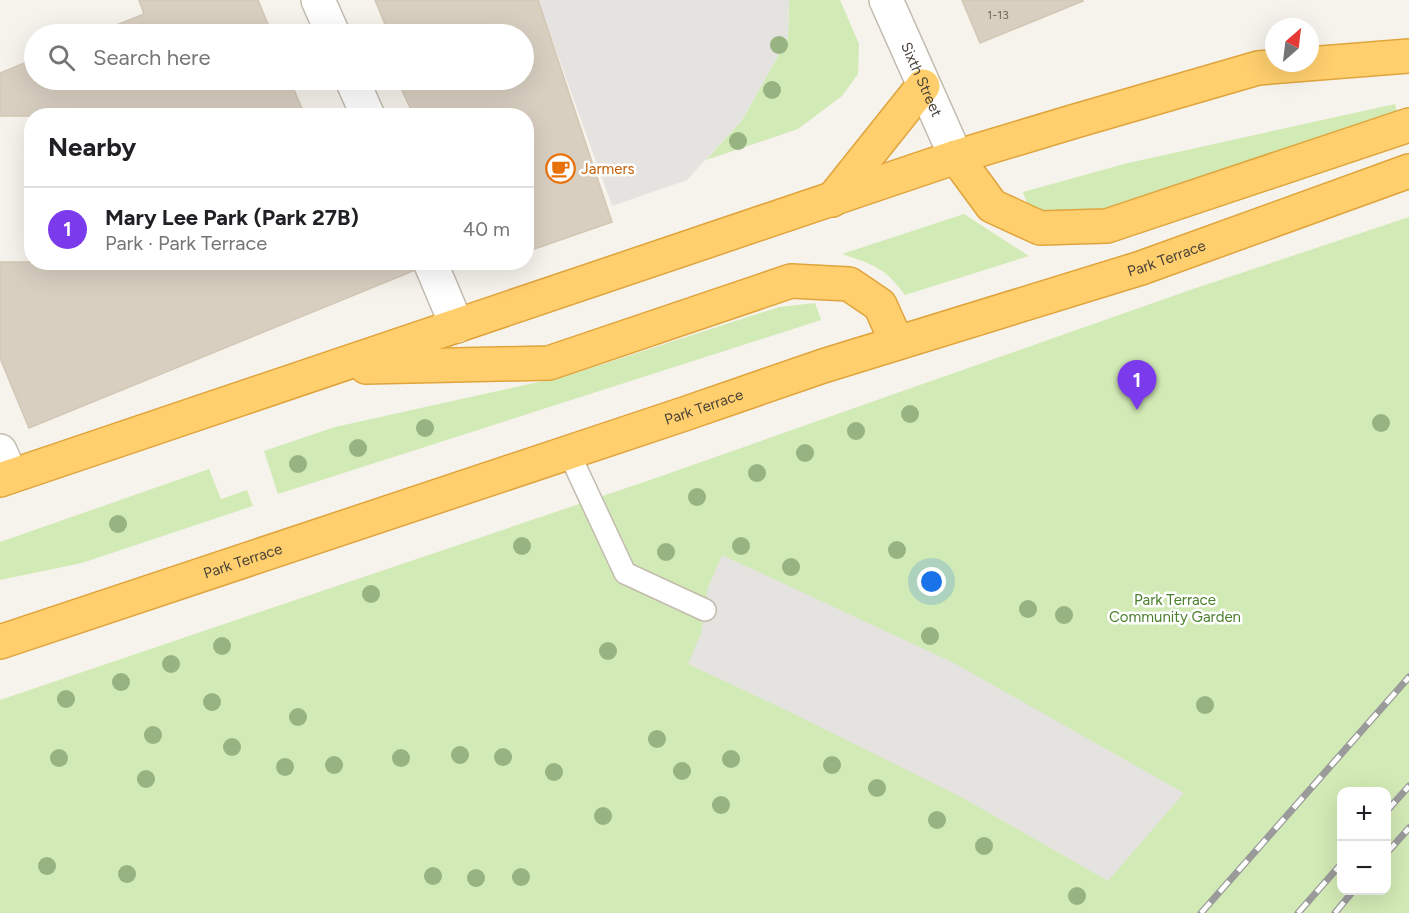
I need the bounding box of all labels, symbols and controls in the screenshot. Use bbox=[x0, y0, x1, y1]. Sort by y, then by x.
house number: 1-13 bbox=[987, 8, 1009, 22]
north arrow bbox=[1265, 18, 1319, 72]
search box bbox=[24, 24, 534, 90]
street label: Sixth Street bbox=[897, 39, 946, 120]
icon: search bbox=[45, 41, 78, 74]
text: Search here bbox=[93, 44, 211, 71]
text: Nearby bbox=[48, 131, 136, 163]
cafe icon: Jarmers bbox=[544, 153, 576, 185]
place label: Jarmers bbox=[581, 160, 634, 178]
text: Mary Lee Park (Park 27B) bbox=[105, 204, 359, 231]
text: 1 bbox=[63, 217, 72, 241]
text: 40 m bbox=[463, 217, 510, 241]
text: Park · Park Terrace bbox=[105, 231, 267, 255]
street label: Park Terrace bbox=[1125, 236, 1208, 281]
pin: 1 bbox=[1118, 360, 1156, 410]
street label: Park Terrace bbox=[662, 385, 746, 429]
street label: Park Terrace bbox=[201, 540, 285, 583]
your location bbox=[917, 567, 946, 596]
park label: Park Terrace Community Garden bbox=[1109, 591, 1241, 626]
map controls bbox=[1337, 787, 1391, 895]
button: + bbox=[1337, 787, 1391, 841]
button: − bbox=[1337, 841, 1391, 895]

